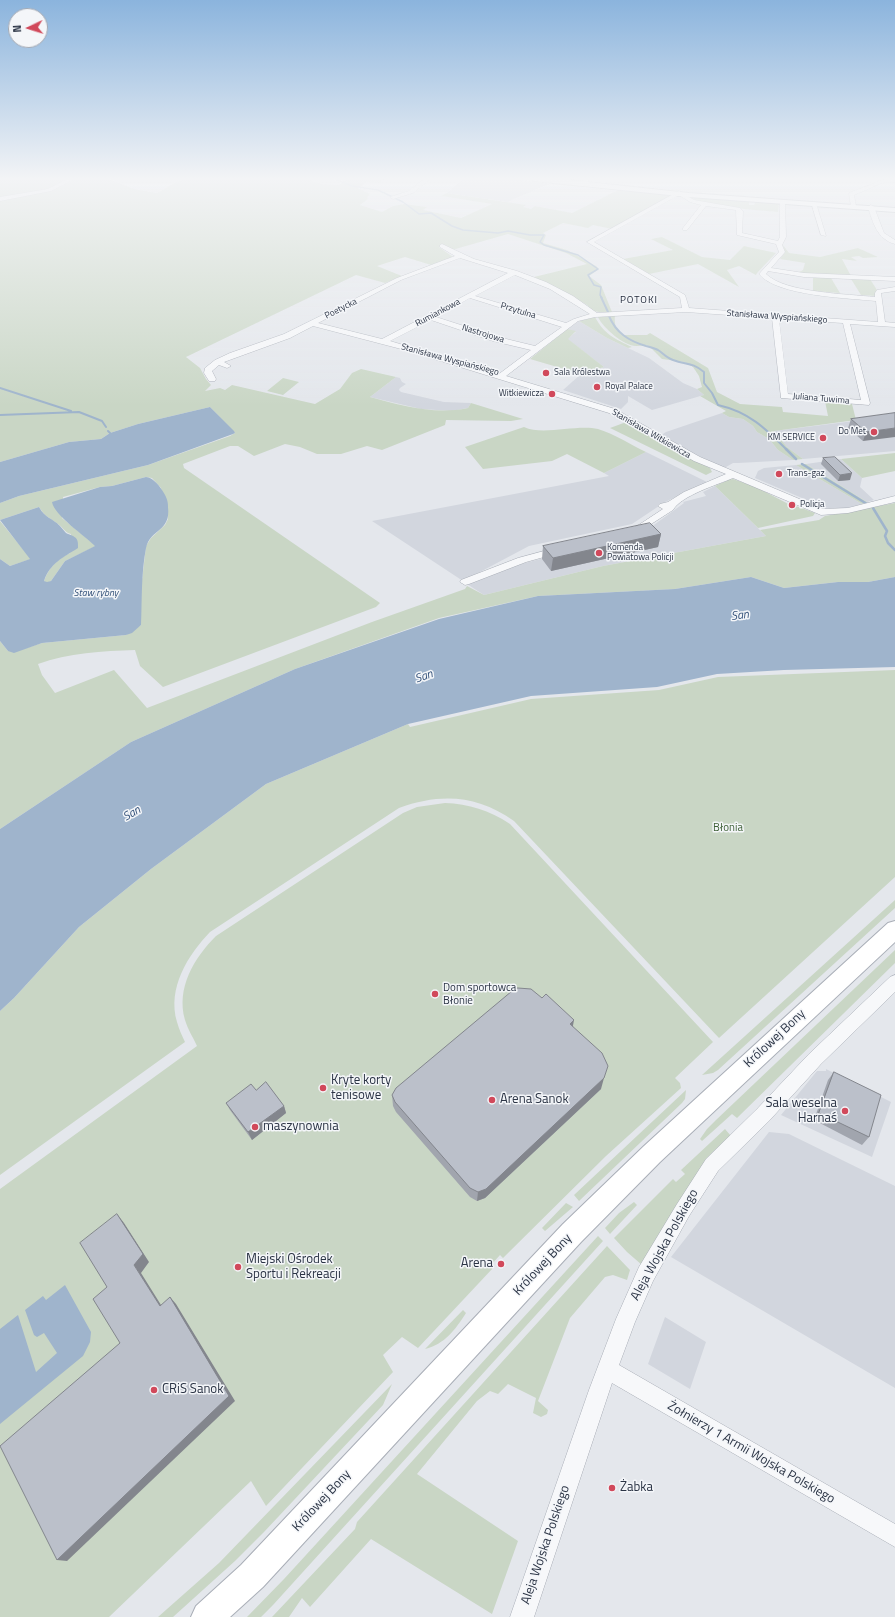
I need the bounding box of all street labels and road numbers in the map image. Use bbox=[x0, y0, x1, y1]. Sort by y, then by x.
street label: Poetycka bbox=[323, 296, 359, 322]
street label: Rumiankowa bbox=[414, 297, 462, 329]
street label: Przytulna bbox=[499, 301, 537, 321]
street label: Stanisława Wyspiańskiego bbox=[726, 308, 828, 326]
street label: Nastrojowa bbox=[461, 322, 505, 346]
street label: Stanisława Wyspiańskiego bbox=[400, 342, 500, 378]
street label: Juliana Tuwima bbox=[792, 391, 850, 407]
street label: Stanisława Witkiewicza bbox=[610, 407, 692, 461]
street label: Królowej Bony bbox=[741, 1007, 809, 1071]
street label: Aleja Wojska Polskiego bbox=[628, 1187, 702, 1303]
street label: Królowej Bony bbox=[511, 1231, 575, 1299]
street label: Żołnierzy 1 Armii Wojska Polskiego bbox=[664, 1399, 838, 1507]
street label: Królowej Bony bbox=[290, 1467, 354, 1535]
street label: Aleja Wojska Polskiego bbox=[518, 1483, 574, 1607]

